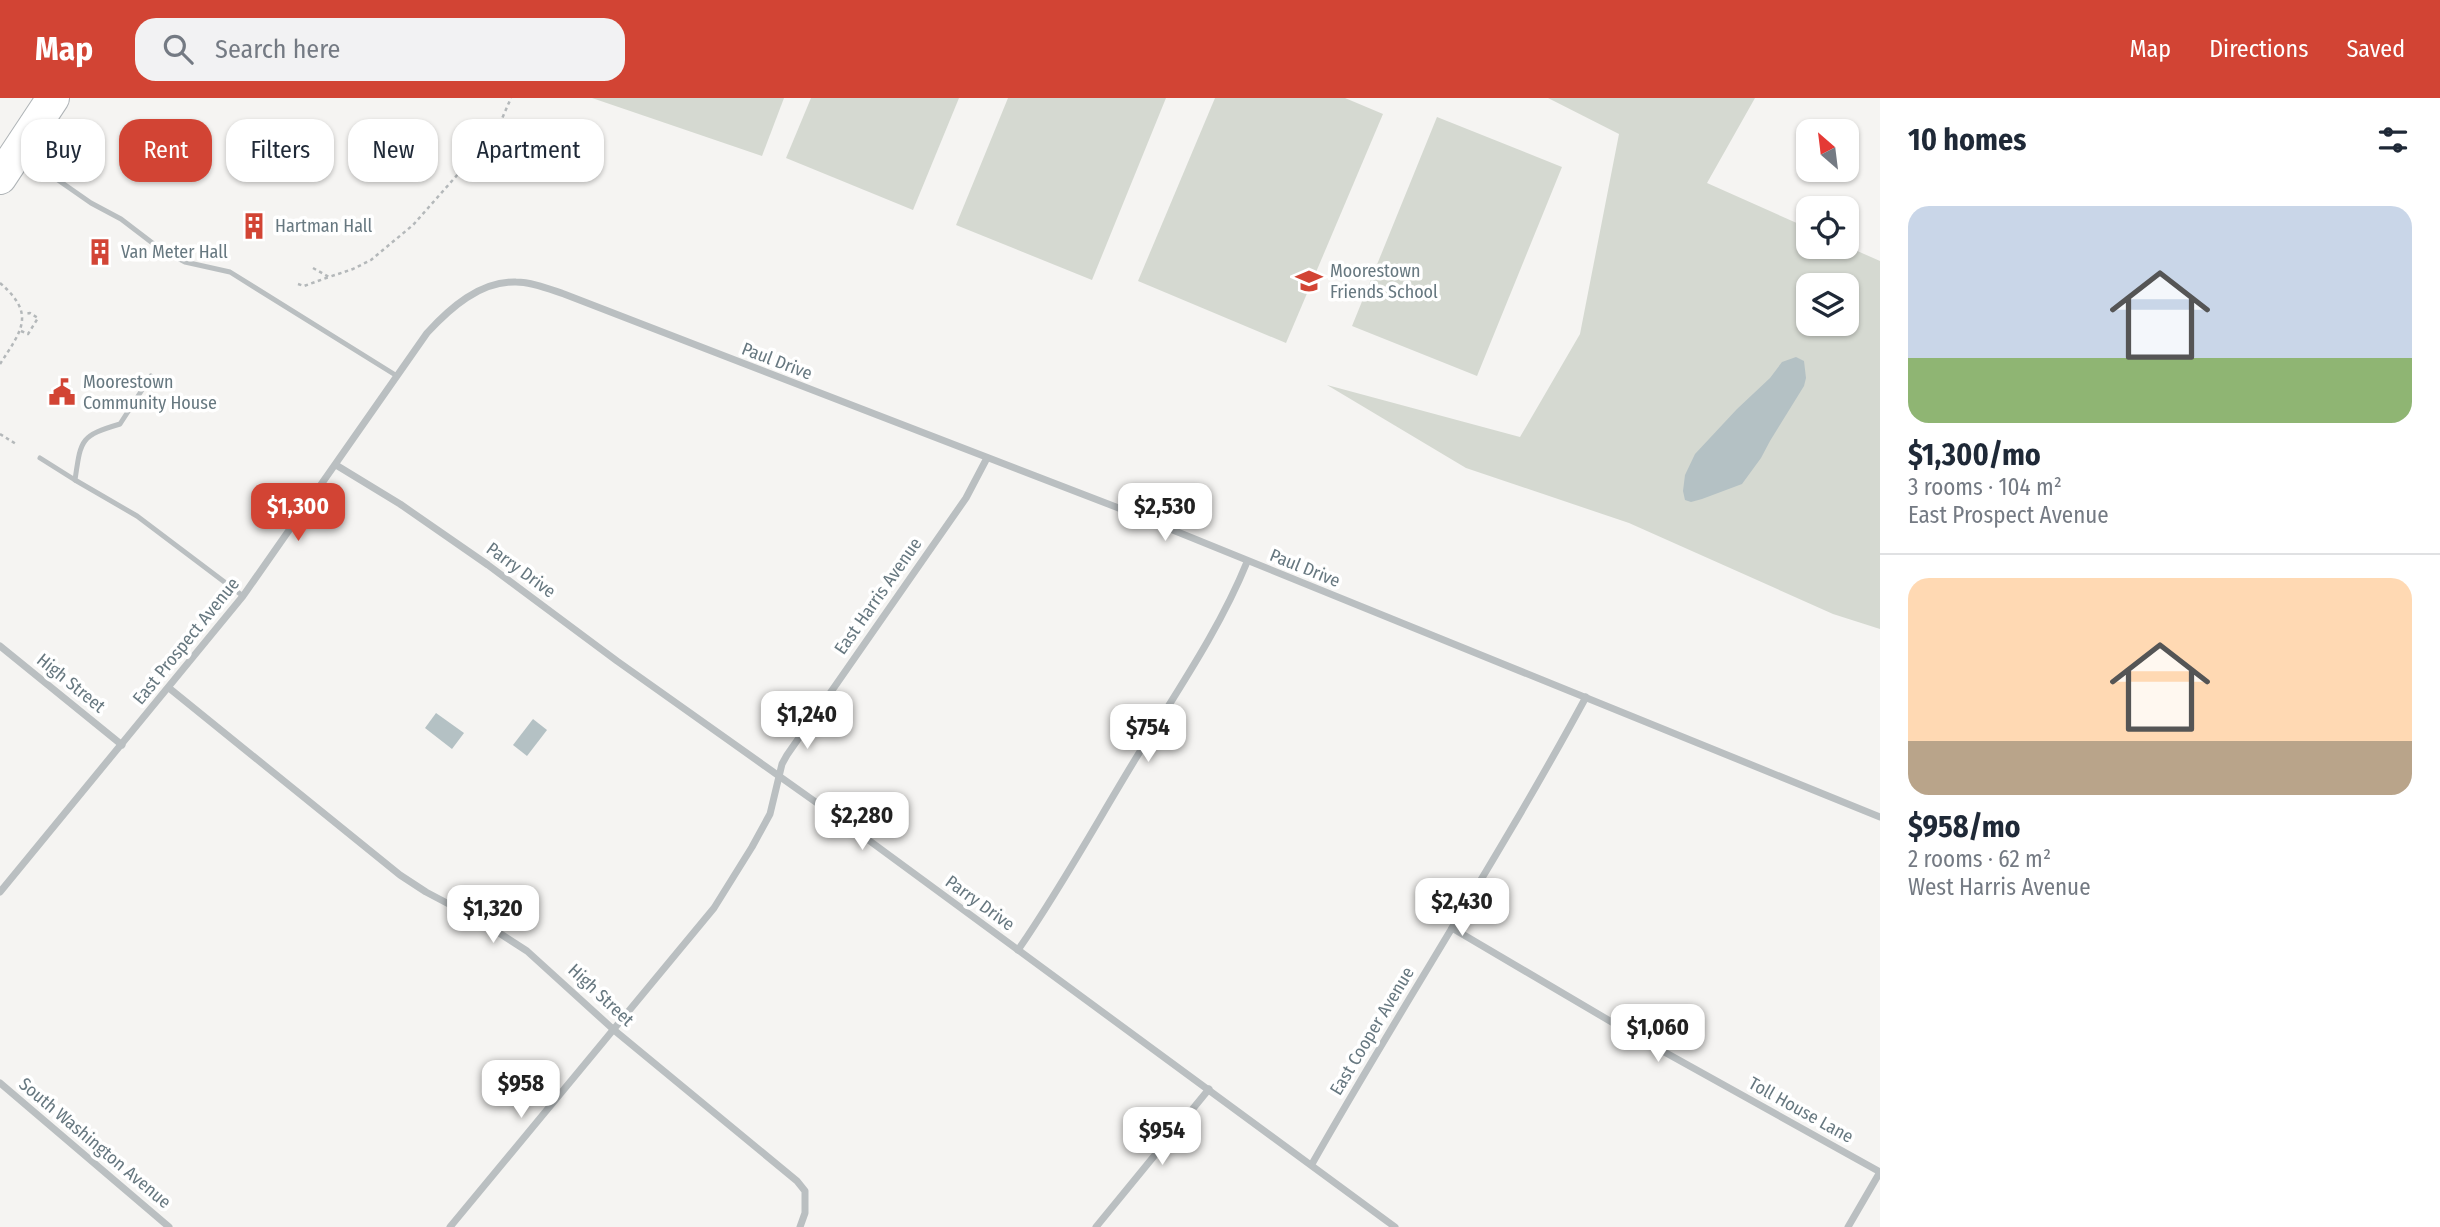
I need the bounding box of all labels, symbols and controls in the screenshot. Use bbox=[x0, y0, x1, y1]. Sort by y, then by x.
search box bbox=[135, 18, 625, 81]
text: Map bbox=[35, 29, 93, 69]
icon: search bbox=[159, 30, 197, 68]
text: Search here bbox=[215, 34, 340, 65]
text: Map bbox=[2130, 35, 2171, 63]
text: Directions bbox=[2209, 35, 2308, 63]
text: Saved bbox=[2346, 35, 2405, 63]
chip: Buy bbox=[21, 119, 105, 182]
chip: Rent bbox=[119, 119, 212, 182]
chip: Filters bbox=[226, 119, 334, 182]
chip: New bbox=[348, 119, 438, 182]
chip: Apartment bbox=[452, 119, 604, 182]
north arrow bbox=[1796, 119, 1858, 182]
map controls bbox=[1796, 119, 1859, 336]
icon: filters bbox=[2374, 121, 2412, 159]
text: 10 homes bbox=[1908, 122, 2026, 158]
button: locate bbox=[1796, 196, 1859, 259]
building icon: Hartman Hall bbox=[239, 211, 269, 241]
place label: Hartman Hall bbox=[275, 215, 373, 237]
building icon: Van Meter Hall bbox=[85, 237, 115, 267]
place label: Van Meter Hall bbox=[121, 241, 228, 263]
icon: home bbox=[2097, 252, 2223, 378]
place label: Moorestown Friends School bbox=[1330, 260, 1438, 303]
school or university icon: Moorestown Friends School bbox=[1294, 266, 1324, 296]
button: layers bbox=[1796, 273, 1859, 336]
street label: Paul Drive bbox=[739, 338, 815, 385]
place label: Moorestown Community House bbox=[83, 371, 217, 414]
public building icon: Moorestown Community House bbox=[47, 377, 77, 407]
text: $1,300/mo bbox=[1908, 437, 2041, 473]
text: 3 rooms · 104 m² bbox=[1908, 473, 2062, 501]
pin: $1,300 bbox=[241, 484, 355, 543]
pin: $2,530 bbox=[1108, 484, 1222, 543]
text: $1,300 bbox=[267, 492, 329, 520]
text: $2,530 bbox=[1134, 492, 1196, 520]
text: East Prospect Avenue bbox=[1908, 501, 2109, 529]
street label: East Harris Avenue bbox=[830, 533, 927, 659]
street label: Parry Drive bbox=[482, 538, 560, 603]
street label: Paul Drive bbox=[1267, 544, 1343, 592]
street label: East Prospect Avenue bbox=[128, 573, 244, 709]
icon: home bbox=[2097, 624, 2223, 750]
street label: High Street bbox=[32, 649, 110, 717]
pin: $1,240 bbox=[750, 692, 864, 751]
text: $1,240 bbox=[777, 700, 837, 728]
pin: $754 bbox=[1107, 704, 1189, 764]
text: $754 bbox=[1126, 713, 1170, 741]
pin: $2,280 bbox=[805, 792, 919, 852]
text: $2,280 bbox=[831, 801, 893, 829]
text: $958/mo bbox=[1908, 809, 2021, 845]
text: 2 rooms · 62 m² bbox=[1908, 845, 2051, 873]
street label: Parry Drive bbox=[941, 871, 1019, 936]
text: West Harris Avenue bbox=[1908, 873, 2091, 901]
pin: $2,430 bbox=[1405, 878, 1519, 938]
pin: $1,320 bbox=[436, 886, 550, 945]
text: $2,430 bbox=[1431, 887, 1493, 915]
text: $1,320 bbox=[463, 894, 523, 922]
street label: High Street bbox=[564, 959, 639, 1031]
street label: East Cooper Avenue bbox=[1325, 963, 1419, 1099]
pin: $1,060 bbox=[1601, 1004, 1715, 1064]
text: $1,060 bbox=[1627, 1013, 1689, 1041]
pin: $958 bbox=[480, 1060, 562, 1120]
text: $958 bbox=[498, 1069, 544, 1097]
street label: Toll House Lane bbox=[1745, 1072, 1857, 1148]
street label: South Washington Avenue bbox=[15, 1073, 176, 1213]
pin: $954 bbox=[1121, 1108, 1203, 1167]
text: $954 bbox=[1139, 1116, 1185, 1144]

